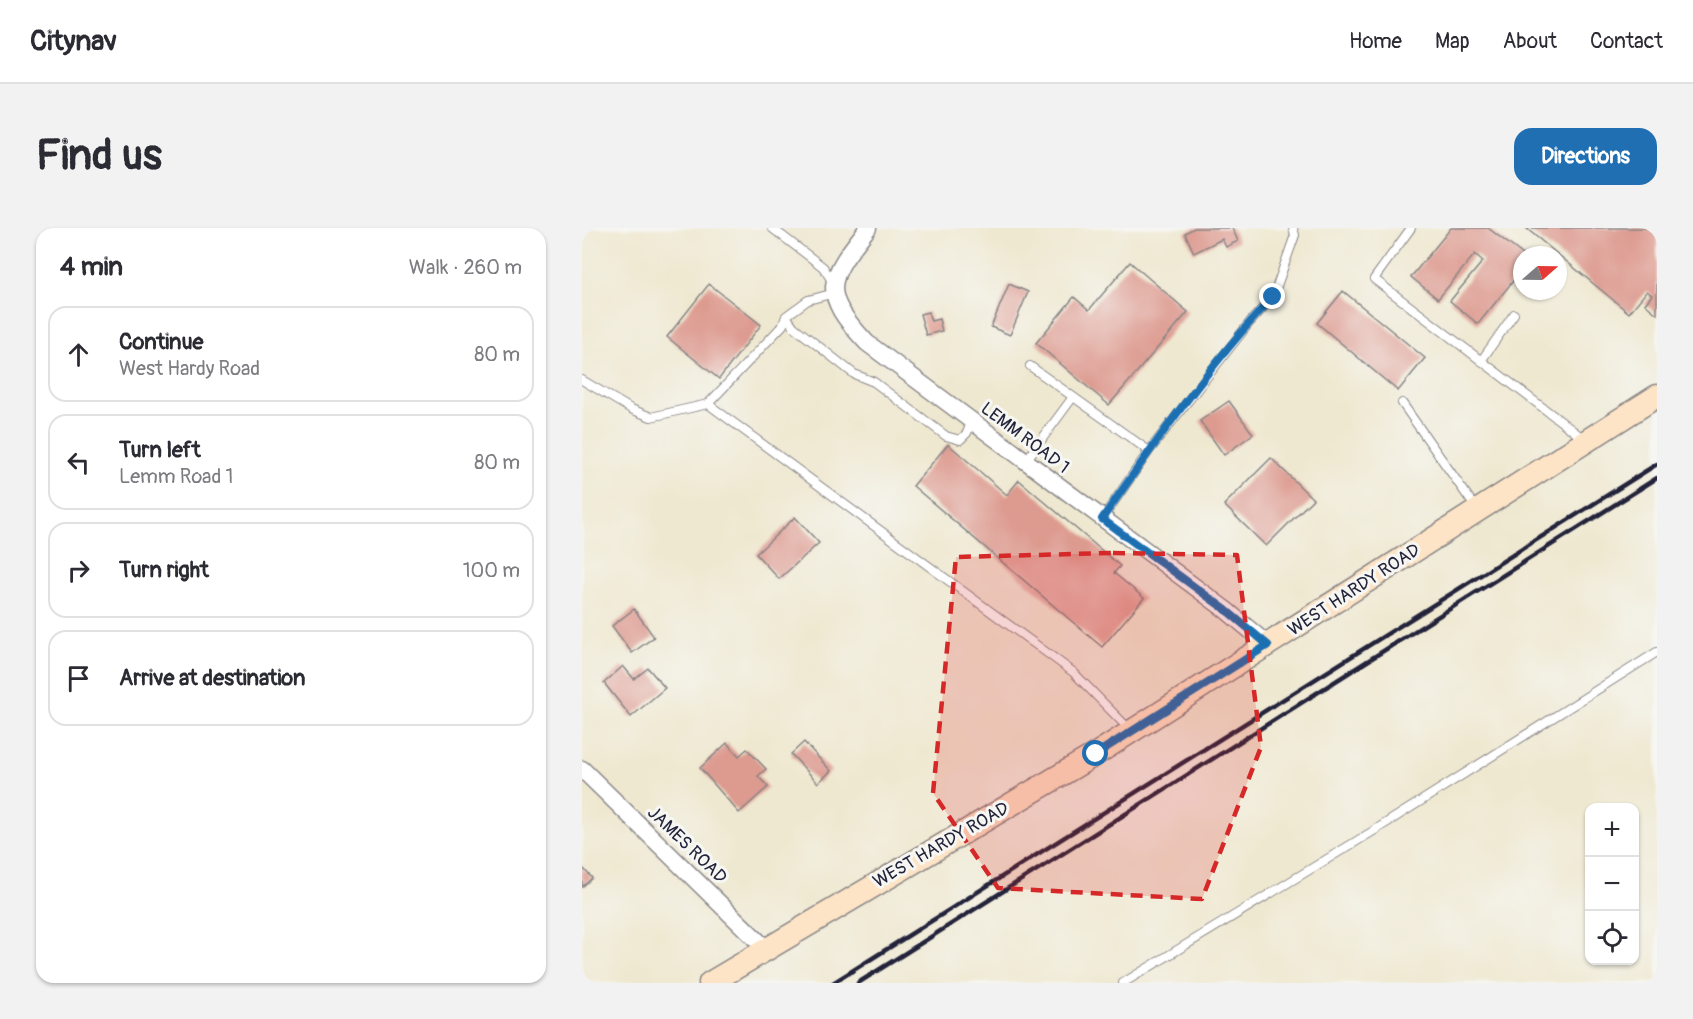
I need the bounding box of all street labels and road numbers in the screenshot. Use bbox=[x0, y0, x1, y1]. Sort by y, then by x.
street label: LEMM ROAD 1 bbox=[976, 397, 1074, 479]
street label: WEST HARDY ROAD bbox=[1284, 539, 1424, 641]
street label: WEST HARDY ROAD bbox=[869, 797, 1013, 893]
street label: JAMES ROAD bbox=[642, 801, 732, 889]

